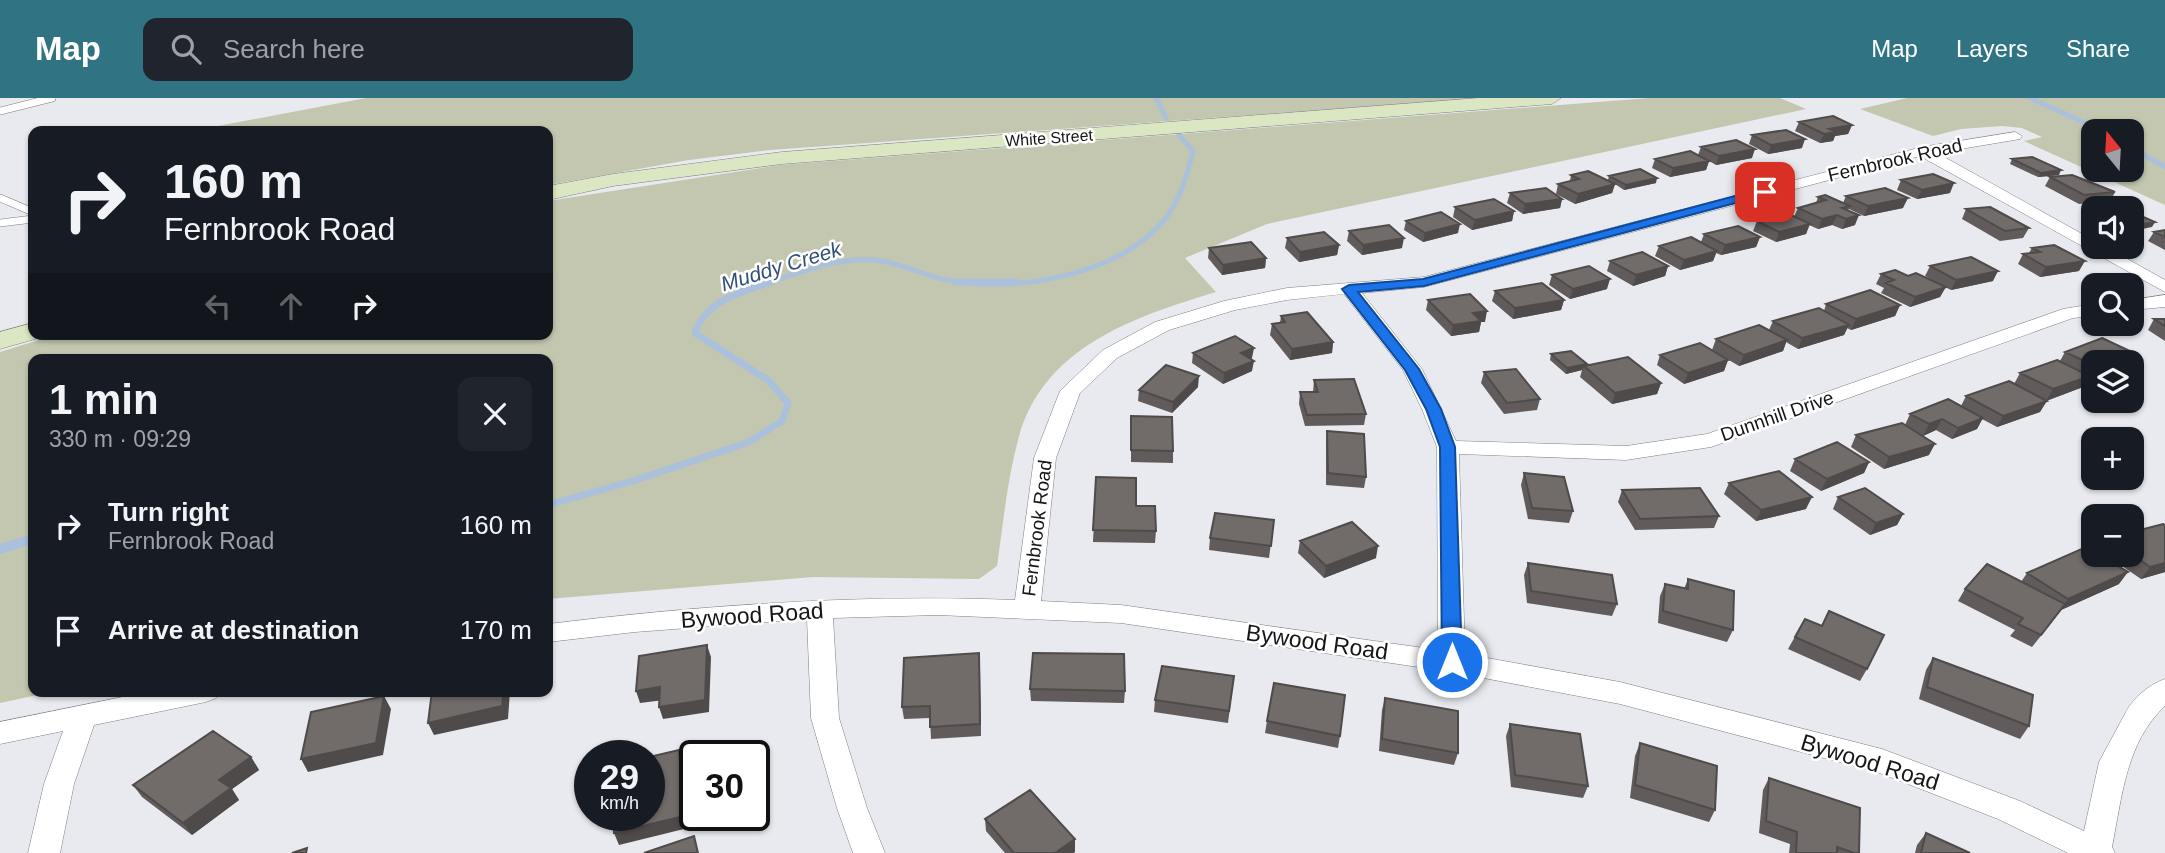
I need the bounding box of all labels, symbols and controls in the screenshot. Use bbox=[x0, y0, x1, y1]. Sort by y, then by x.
search box bbox=[143, 18, 633, 81]
text: Map bbox=[35, 30, 101, 67]
icon: search bbox=[167, 30, 205, 68]
text: Search here bbox=[223, 34, 365, 64]
text: Map bbox=[1871, 35, 1918, 62]
text: Layers bbox=[1956, 35, 2028, 62]
text: Share bbox=[2066, 35, 2130, 62]
north arrow bbox=[2081, 119, 2144, 182]
map controls bbox=[2081, 119, 2144, 567]
street label: White Street bbox=[1004, 126, 1094, 150]
street label: Fernbrook Road bbox=[1826, 134, 1964, 186]
icon: right bbox=[49, 154, 140, 245]
text: 160 m bbox=[164, 154, 303, 208]
pin bbox=[1735, 162, 1795, 222]
icon: arrive bbox=[1746, 173, 1784, 211]
button: sound bbox=[2081, 196, 2144, 259]
text: Fernbrook Road bbox=[164, 211, 395, 247]
water label: Muddy Creek bbox=[718, 236, 846, 295]
button: search bbox=[2081, 273, 2144, 336]
icon: left bbox=[199, 287, 237, 325]
icon: ahead bbox=[272, 287, 310, 325]
icon: right bbox=[345, 287, 383, 325]
button: layers bbox=[2081, 350, 2144, 413]
text: 1 min bbox=[49, 376, 159, 423]
button: close bbox=[458, 377, 532, 451]
street label: Dunnhill Drive bbox=[1718, 387, 1836, 445]
text: 330 m · 09:29 bbox=[49, 426, 191, 452]
button: + bbox=[2081, 427, 2144, 490]
street label: Fernbrook Road bbox=[1018, 459, 1056, 597]
text: Turn right bbox=[108, 497, 229, 527]
button: − bbox=[2081, 504, 2144, 567]
icon: right bbox=[49, 507, 87, 545]
text: 160 m bbox=[460, 510, 532, 540]
text: Fernbrook Road bbox=[108, 528, 274, 554]
street label: Bywood Road bbox=[680, 597, 824, 633]
icon: arrive bbox=[49, 612, 87, 650]
text: Arrive at destination bbox=[108, 615, 359, 645]
text: 170 m bbox=[460, 615, 532, 645]
street label: Bywood Road bbox=[1244, 619, 1390, 665]
position arrow bbox=[1415, 625, 1489, 699]
street label: Bywood Road bbox=[1798, 729, 1942, 795]
speed limit sign: 30 bbox=[679, 740, 770, 831]
text: 29 bbox=[600, 757, 639, 796]
text: km/h bbox=[600, 793, 639, 813]

